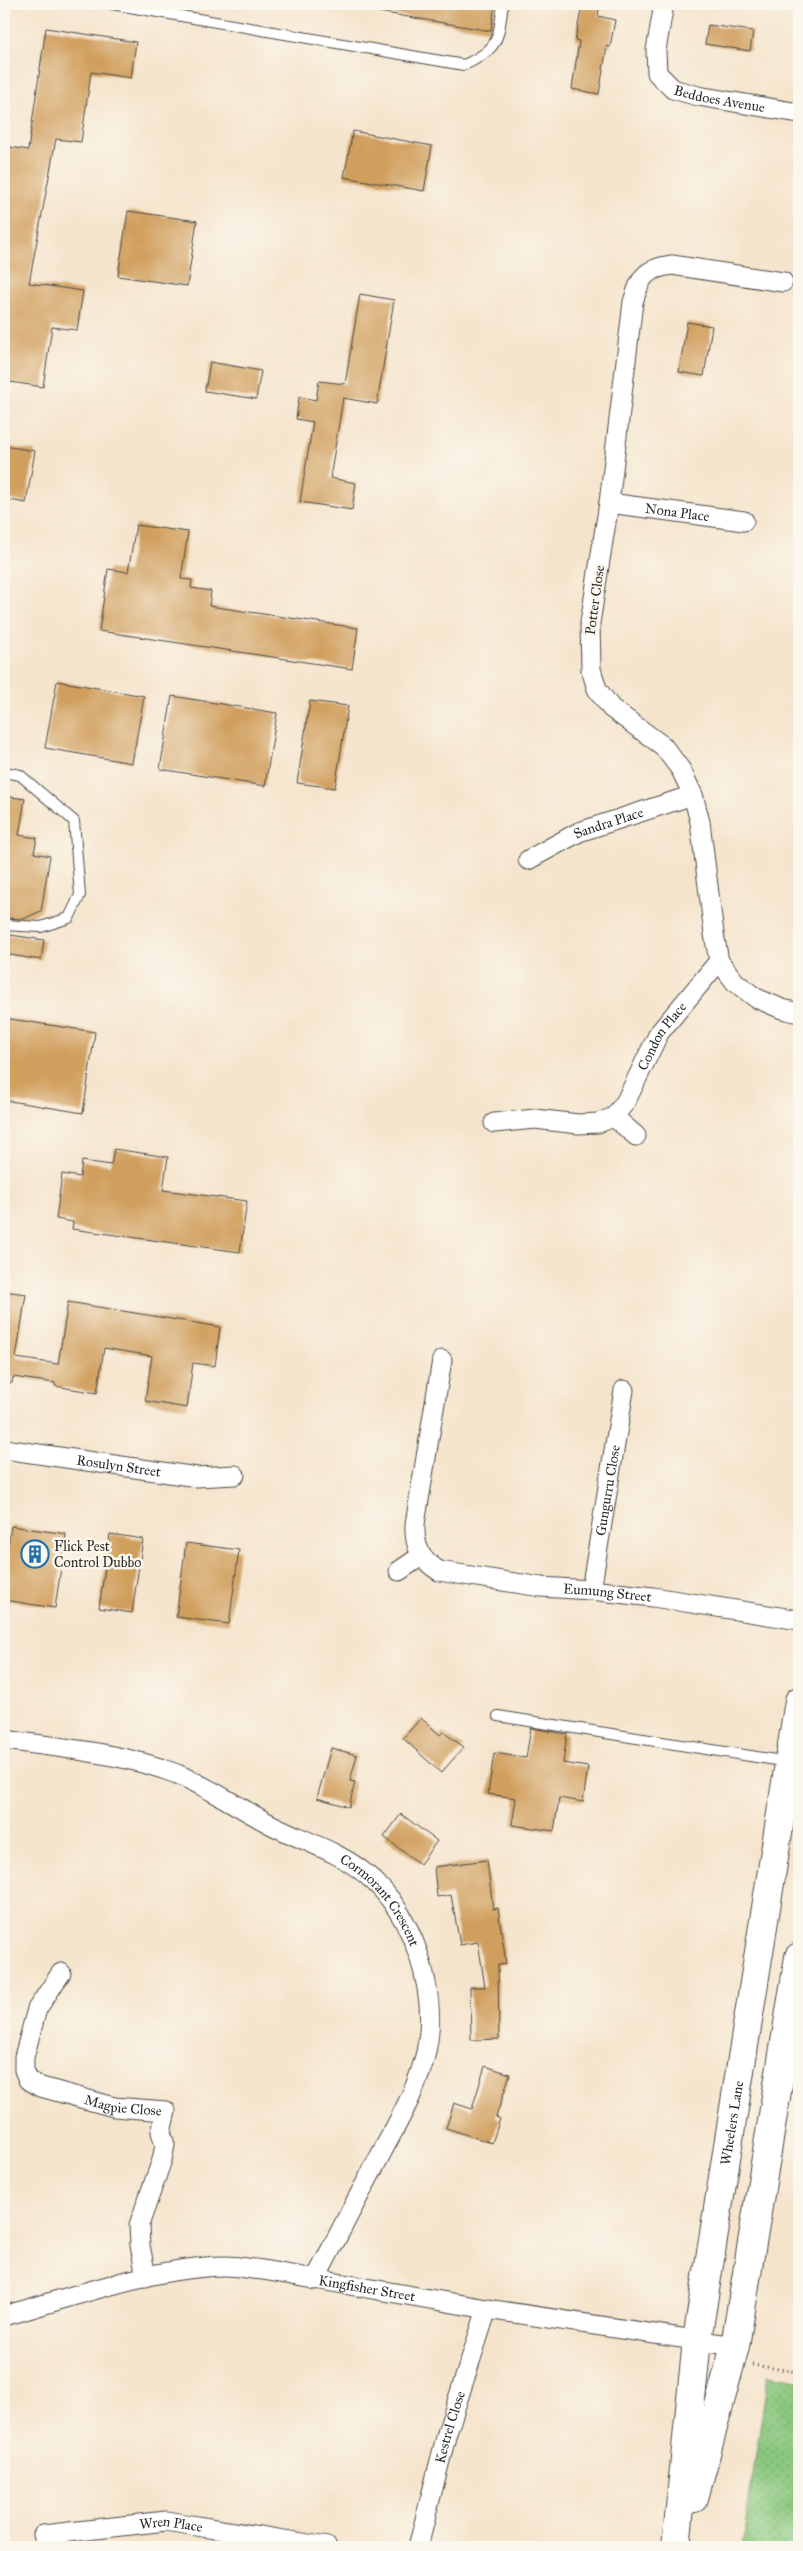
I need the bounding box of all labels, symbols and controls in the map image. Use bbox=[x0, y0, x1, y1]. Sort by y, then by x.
street label: Beddoes Avenue bbox=[672, 81, 767, 116]
street label: Nona Place bbox=[644, 499, 711, 525]
street label: Potter Close bbox=[582, 564, 608, 636]
street label: Sandra Place bbox=[570, 803, 645, 842]
street label: Condon Place bbox=[634, 998, 690, 1073]
street label: Gungurru Close bbox=[592, 1443, 623, 1537]
street label: Rosulyn Street bbox=[75, 1451, 162, 1480]
place label: Flick Pest Control Dubbo bbox=[54, 1538, 142, 1571]
building icon: Flick Pest Control Dubbo bbox=[20, 1539, 50, 1569]
street label: Eumung Street bbox=[563, 1580, 652, 1605]
street label: Cormorant Crescent bbox=[337, 1850, 423, 1949]
street label: Wheelers Lane bbox=[717, 2079, 747, 2166]
street label: Magpie Close bbox=[83, 2091, 162, 2119]
street label: Kingfisher Street bbox=[317, 2271, 417, 2305]
street label: Kestrel Close bbox=[431, 2389, 469, 2465]
street label: Wren Place bbox=[139, 2512, 204, 2535]

